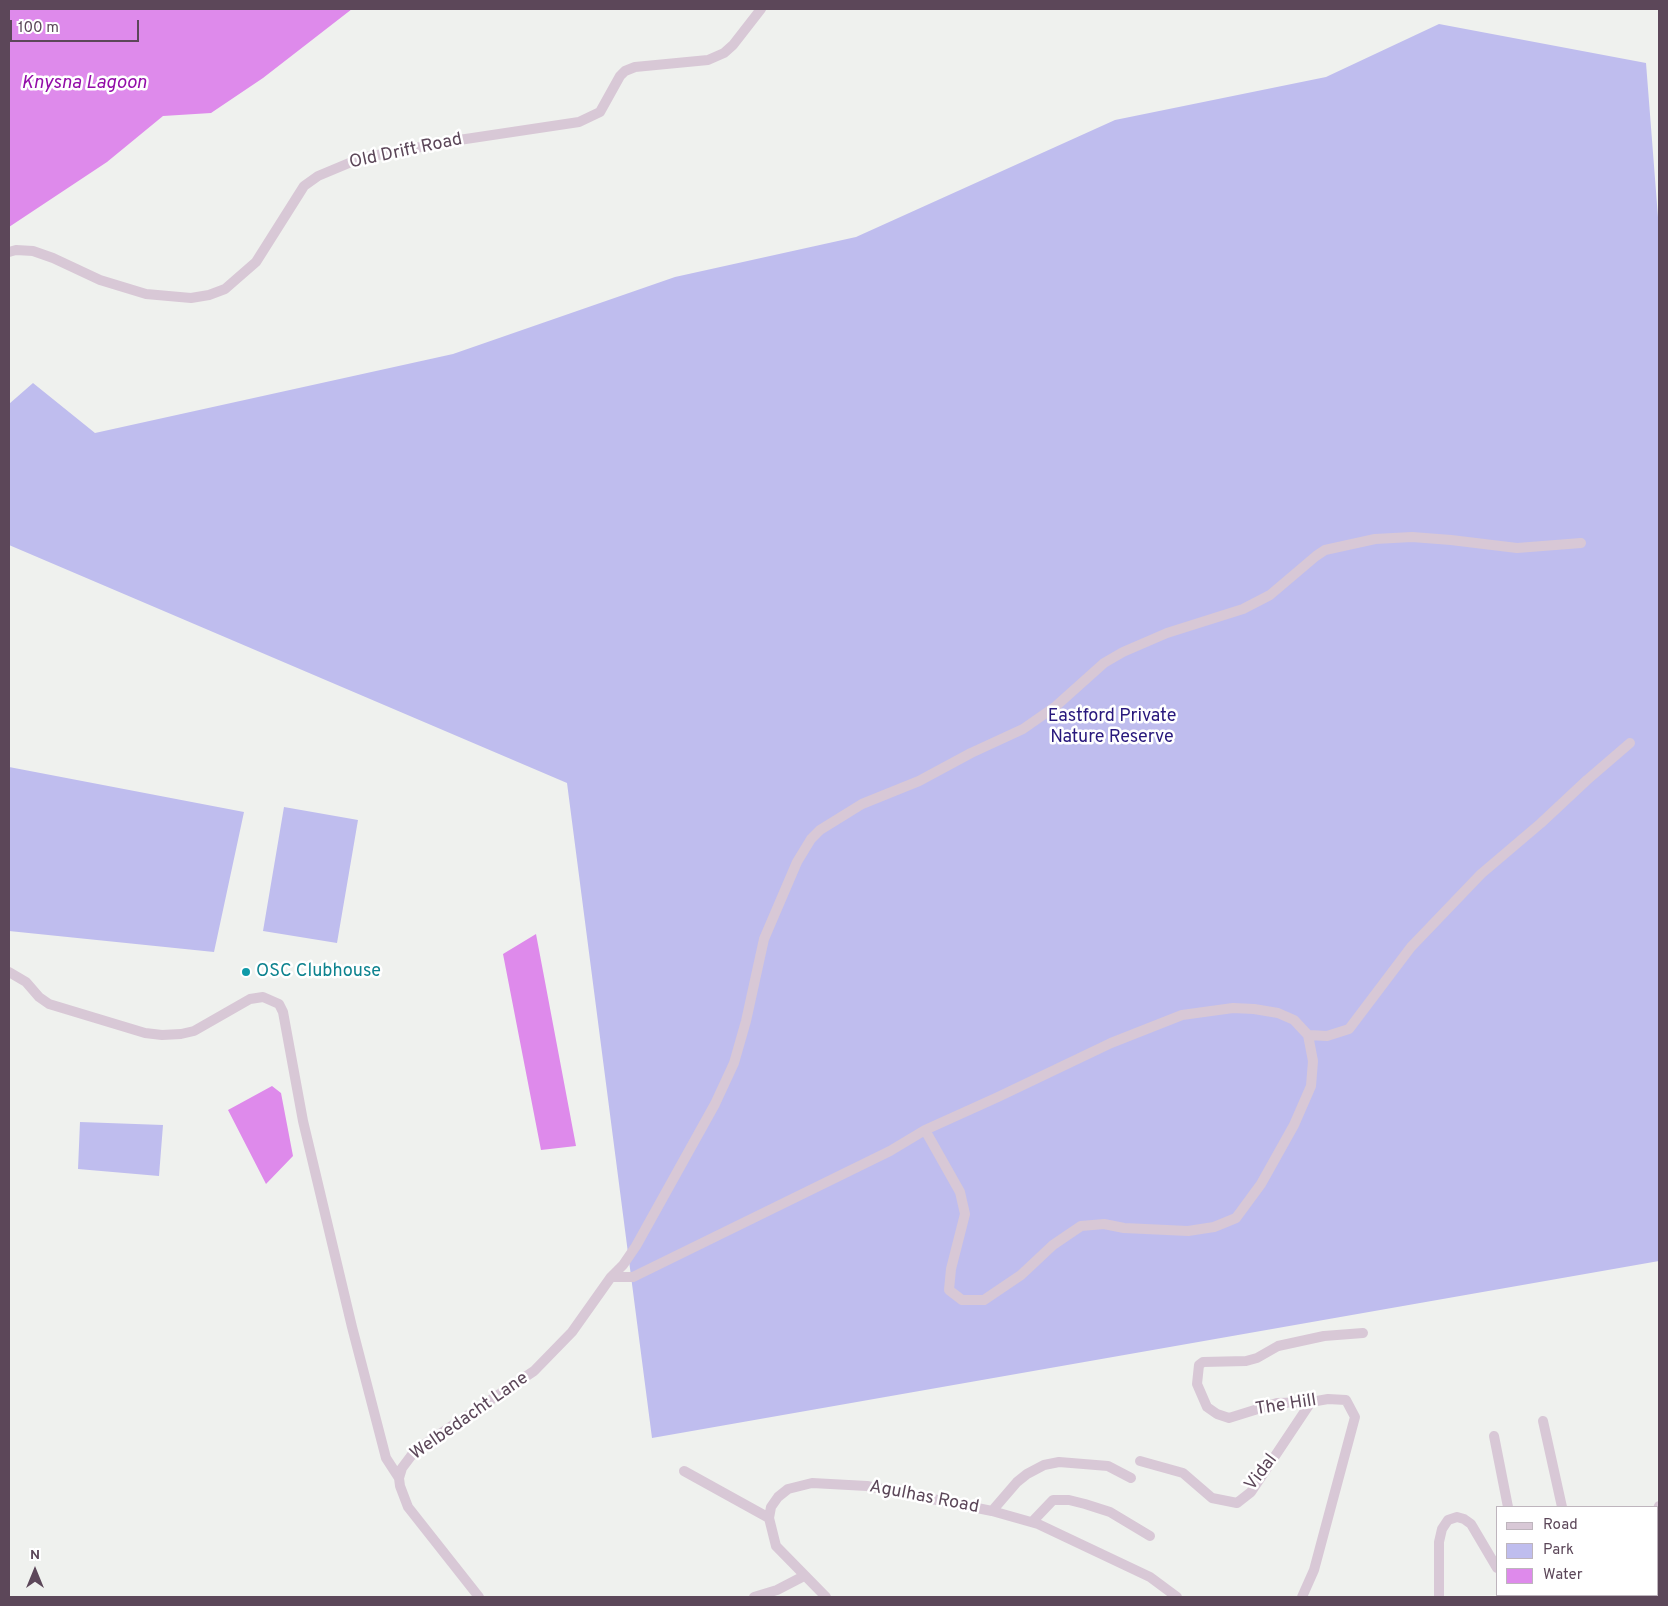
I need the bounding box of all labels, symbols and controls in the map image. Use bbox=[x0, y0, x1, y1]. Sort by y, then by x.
scale bar bbox=[12, 10, 141, 42]
text: 100 m bbox=[18, 19, 59, 38]
water label: Knysna Lagoon bbox=[21, 73, 147, 95]
street label: Old Drift Road bbox=[348, 129, 464, 175]
park label: Eastford Private Nature Reserve bbox=[1048, 706, 1176, 749]
place label: OSC Clubhouse bbox=[256, 961, 381, 983]
marker: OSC Clubhouse bbox=[240, 966, 252, 978]
street label: Welbedacht Lane bbox=[407, 1368, 533, 1466]
street label: The Hill bbox=[1254, 1391, 1318, 1421]
street label: Vidal bbox=[1241, 1450, 1283, 1496]
street label: Agulhas Road bbox=[867, 1477, 981, 1519]
legend bbox=[1496, 1506, 1658, 1596]
text: Road bbox=[1543, 1516, 1578, 1535]
text: Park bbox=[1543, 1541, 1574, 1560]
north arrow bbox=[10, 1546, 60, 1596]
text: N bbox=[30, 1547, 40, 1564]
text: Water bbox=[1543, 1566, 1582, 1585]

